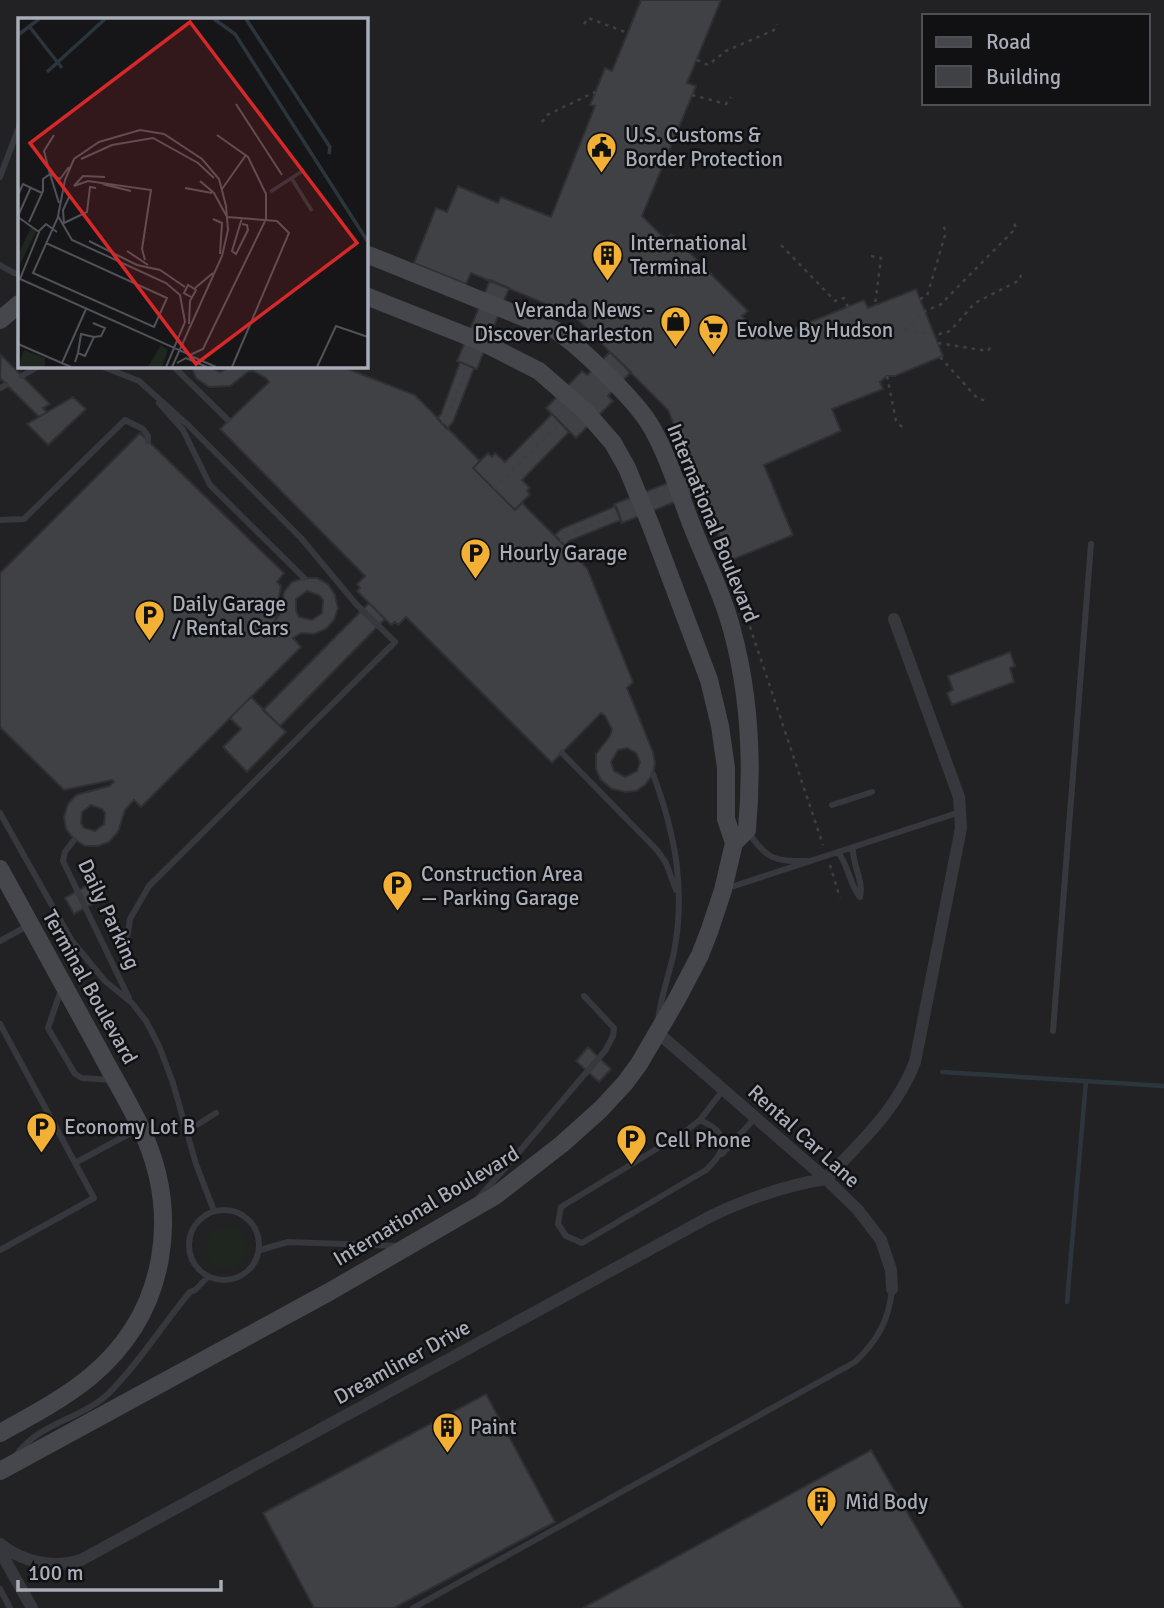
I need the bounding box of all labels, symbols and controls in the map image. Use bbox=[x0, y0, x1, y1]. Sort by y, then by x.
legend bbox=[922, 14, 1150, 105]
inset map bbox=[18, 18, 368, 368]
text: Road bbox=[986, 29, 1031, 55]
text: Building bbox=[986, 64, 1061, 90]
place label: U.S. Customs & Border Protection bbox=[625, 122, 783, 172]
public building icon: U.S. Customs & Border Protection bbox=[585, 130, 619, 174]
place label: International Terminal bbox=[630, 230, 747, 280]
building icon: International Terminal bbox=[590, 238, 624, 282]
place label: Veranda News - Discover Charleston bbox=[474, 297, 653, 347]
shop icon: Veranda News - Discover Charleston bbox=[659, 305, 693, 349]
supermarket icon: Evolve By Hudson bbox=[696, 313, 730, 357]
place label: Evolve By Hudson bbox=[736, 317, 893, 343]
street label: International Boulevard bbox=[661, 420, 765, 626]
parking icon: Hourly Garage bbox=[459, 536, 493, 580]
place label: Hourly Garage bbox=[499, 540, 628, 566]
place label: Daily Garage / Rental Cars bbox=[172, 591, 289, 641]
parking icon: Daily Garage / Rental Cars bbox=[132, 599, 166, 643]
street label: Daily Parking bbox=[72, 855, 146, 973]
place label: Construction Area — Parking Garage bbox=[421, 861, 583, 911]
parking icon: Construction Area — Parking Garage bbox=[381, 869, 415, 913]
street label: Terminal Boulevard bbox=[37, 905, 143, 1069]
street label: Rental Car Lane bbox=[743, 1079, 865, 1193]
parking icon: Economy Lot B bbox=[24, 1110, 58, 1154]
place label: Economy Lot B bbox=[64, 1114, 195, 1140]
parking icon: Cell Phone bbox=[615, 1123, 649, 1167]
place label: Cell Phone bbox=[655, 1127, 751, 1153]
street label: International Boulevard bbox=[328, 1140, 524, 1272]
street label: Dreamliner Drive bbox=[329, 1314, 475, 1410]
building icon: Paint bbox=[430, 1410, 464, 1454]
place label: Paint bbox=[470, 1414, 517, 1440]
building icon: Mid Body bbox=[805, 1485, 839, 1529]
place label: Mid Body bbox=[845, 1489, 928, 1515]
scale bar bbox=[18, 1548, 220, 1592]
text: 100 m bbox=[28, 1560, 83, 1586]

